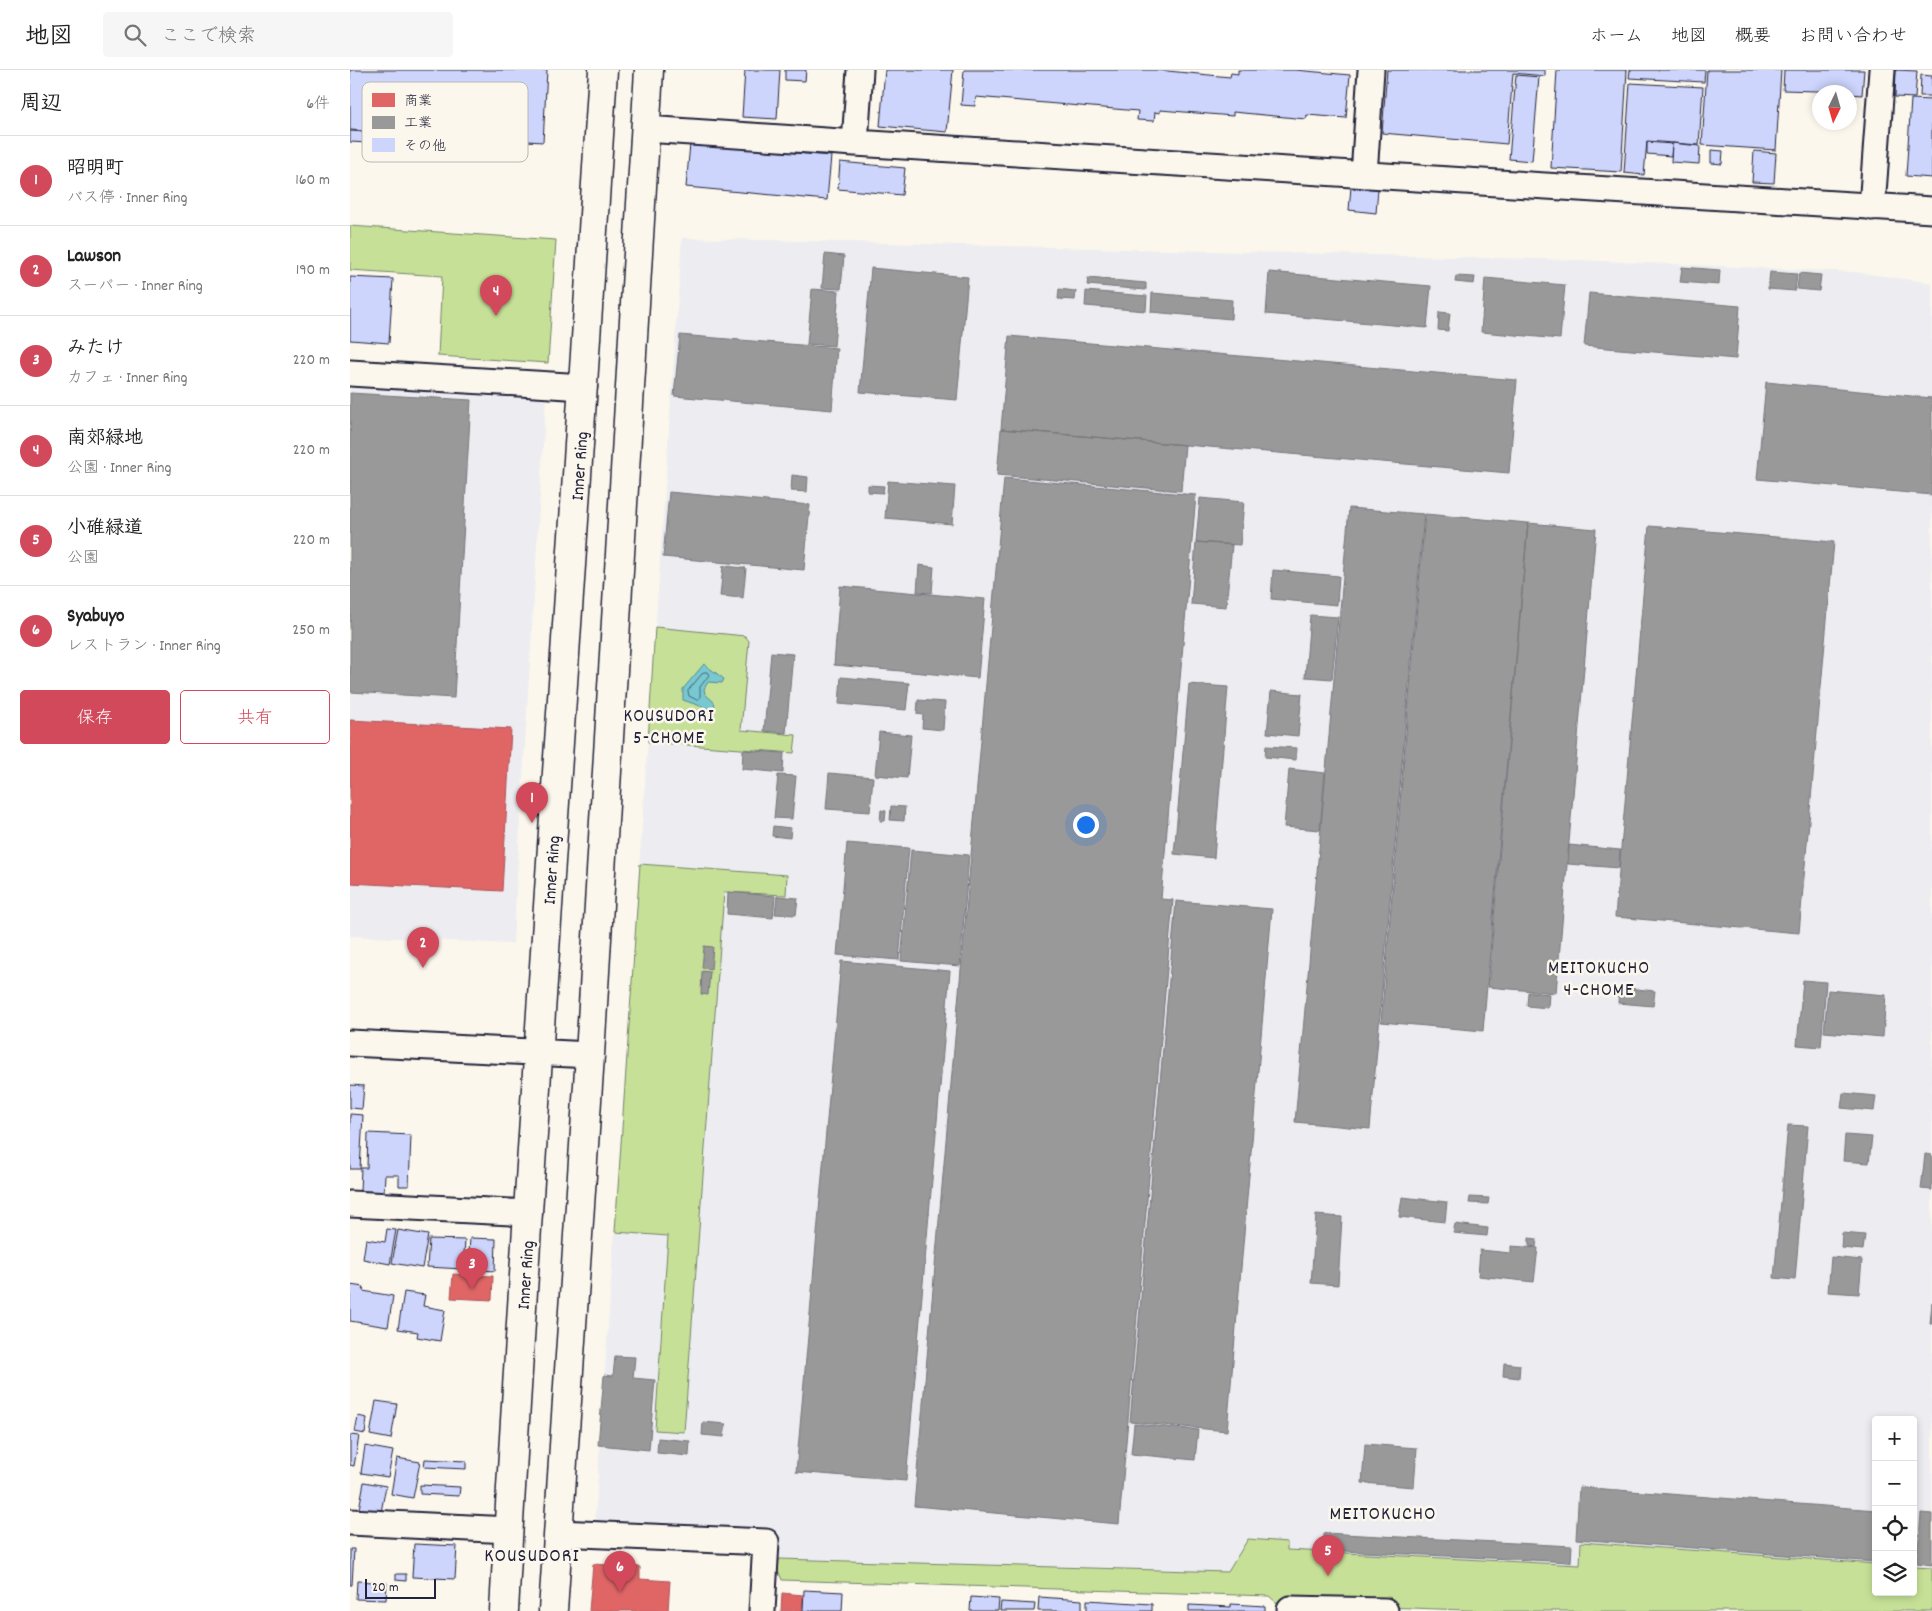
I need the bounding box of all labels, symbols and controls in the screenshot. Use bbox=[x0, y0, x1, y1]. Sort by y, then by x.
search box bbox=[103, 12, 453, 57]
text: 地図 bbox=[25, 21, 73, 55]
icon: search bbox=[121, 21, 149, 49]
text: ここで検索 bbox=[161, 24, 256, 51]
text: ホーム bbox=[1590, 25, 1643, 50]
text: 地図 bbox=[1671, 25, 1707, 50]
text: 概要 bbox=[1735, 25, 1771, 50]
text: お問い合わせ bbox=[1799, 25, 1907, 50]
legend bbox=[362, 82, 528, 162]
north arrow bbox=[1812, 85, 1857, 130]
text: 周辺 bbox=[20, 90, 62, 120]
text: 商業 bbox=[404, 92, 432, 112]
text: 6件 bbox=[306, 93, 330, 116]
text: 工業 bbox=[404, 114, 432, 134]
text: その他 bbox=[404, 137, 446, 157]
text: 昭明町 bbox=[67, 156, 124, 183]
text: 1 bbox=[34, 169, 38, 192]
text: 160 m bbox=[295, 169, 330, 192]
text: バス停 · Inner Ring bbox=[67, 187, 188, 210]
text: Lawson bbox=[67, 244, 121, 271]
text: 2 bbox=[33, 259, 40, 282]
text: 190 m bbox=[296, 259, 330, 282]
text: スーパー · Inner Ring bbox=[67, 275, 203, 298]
pin: 4 bbox=[480, 275, 512, 316]
text: みたけ bbox=[67, 336, 124, 363]
text: 3 bbox=[32, 349, 40, 372]
text: 220 m bbox=[293, 349, 330, 372]
text: カフェ · Inner Ring bbox=[67, 367, 188, 390]
text: 南郊緑地 bbox=[67, 426, 143, 453]
street label: Inner Ring bbox=[567, 431, 596, 502]
text: 4 bbox=[33, 439, 39, 462]
text: 220 m bbox=[293, 439, 330, 462]
text: 公園 · Inner Ring bbox=[67, 457, 172, 480]
text: 小碓緑道 bbox=[67, 516, 143, 543]
text: 5 bbox=[32, 529, 40, 552]
text: 220 m bbox=[293, 529, 330, 552]
text: 公園 bbox=[67, 547, 99, 570]
text: Syabuyo bbox=[67, 604, 125, 631]
text: 6 bbox=[32, 619, 40, 642]
text: 250 m bbox=[292, 619, 330, 642]
text: レストラン · Inner Ring bbox=[67, 635, 221, 658]
button: 保存 bbox=[20, 690, 170, 744]
button: 共有 bbox=[180, 690, 330, 744]
district label: KOUSUDORI 5-CHOME bbox=[623, 704, 715, 753]
pin: 1 bbox=[516, 782, 548, 823]
your location bbox=[1073, 812, 1099, 838]
street label: Inner Ring bbox=[539, 835, 568, 906]
pin: 2 bbox=[407, 927, 439, 968]
district label: MEITOKUCHO 4-CHOME bbox=[1548, 956, 1650, 1005]
street label: Inner Ring bbox=[513, 1240, 542, 1311]
pin: 3 bbox=[456, 1248, 488, 1289]
map controls bbox=[1872, 1416, 1917, 1596]
button: + bbox=[1872, 1416, 1917, 1461]
button: − bbox=[1872, 1461, 1917, 1506]
district label: MEITOKUCHO bbox=[1330, 1501, 1436, 1529]
button: locate bbox=[1872, 1506, 1917, 1551]
pin: 5 bbox=[1312, 1535, 1344, 1576]
district label: KOUSUDORI bbox=[484, 1543, 580, 1571]
pin: 6 bbox=[604, 1551, 636, 1592]
button: layers bbox=[1872, 1551, 1917, 1596]
scale bar bbox=[365, 1576, 436, 1599]
text: 20 m bbox=[372, 1578, 399, 1598]

